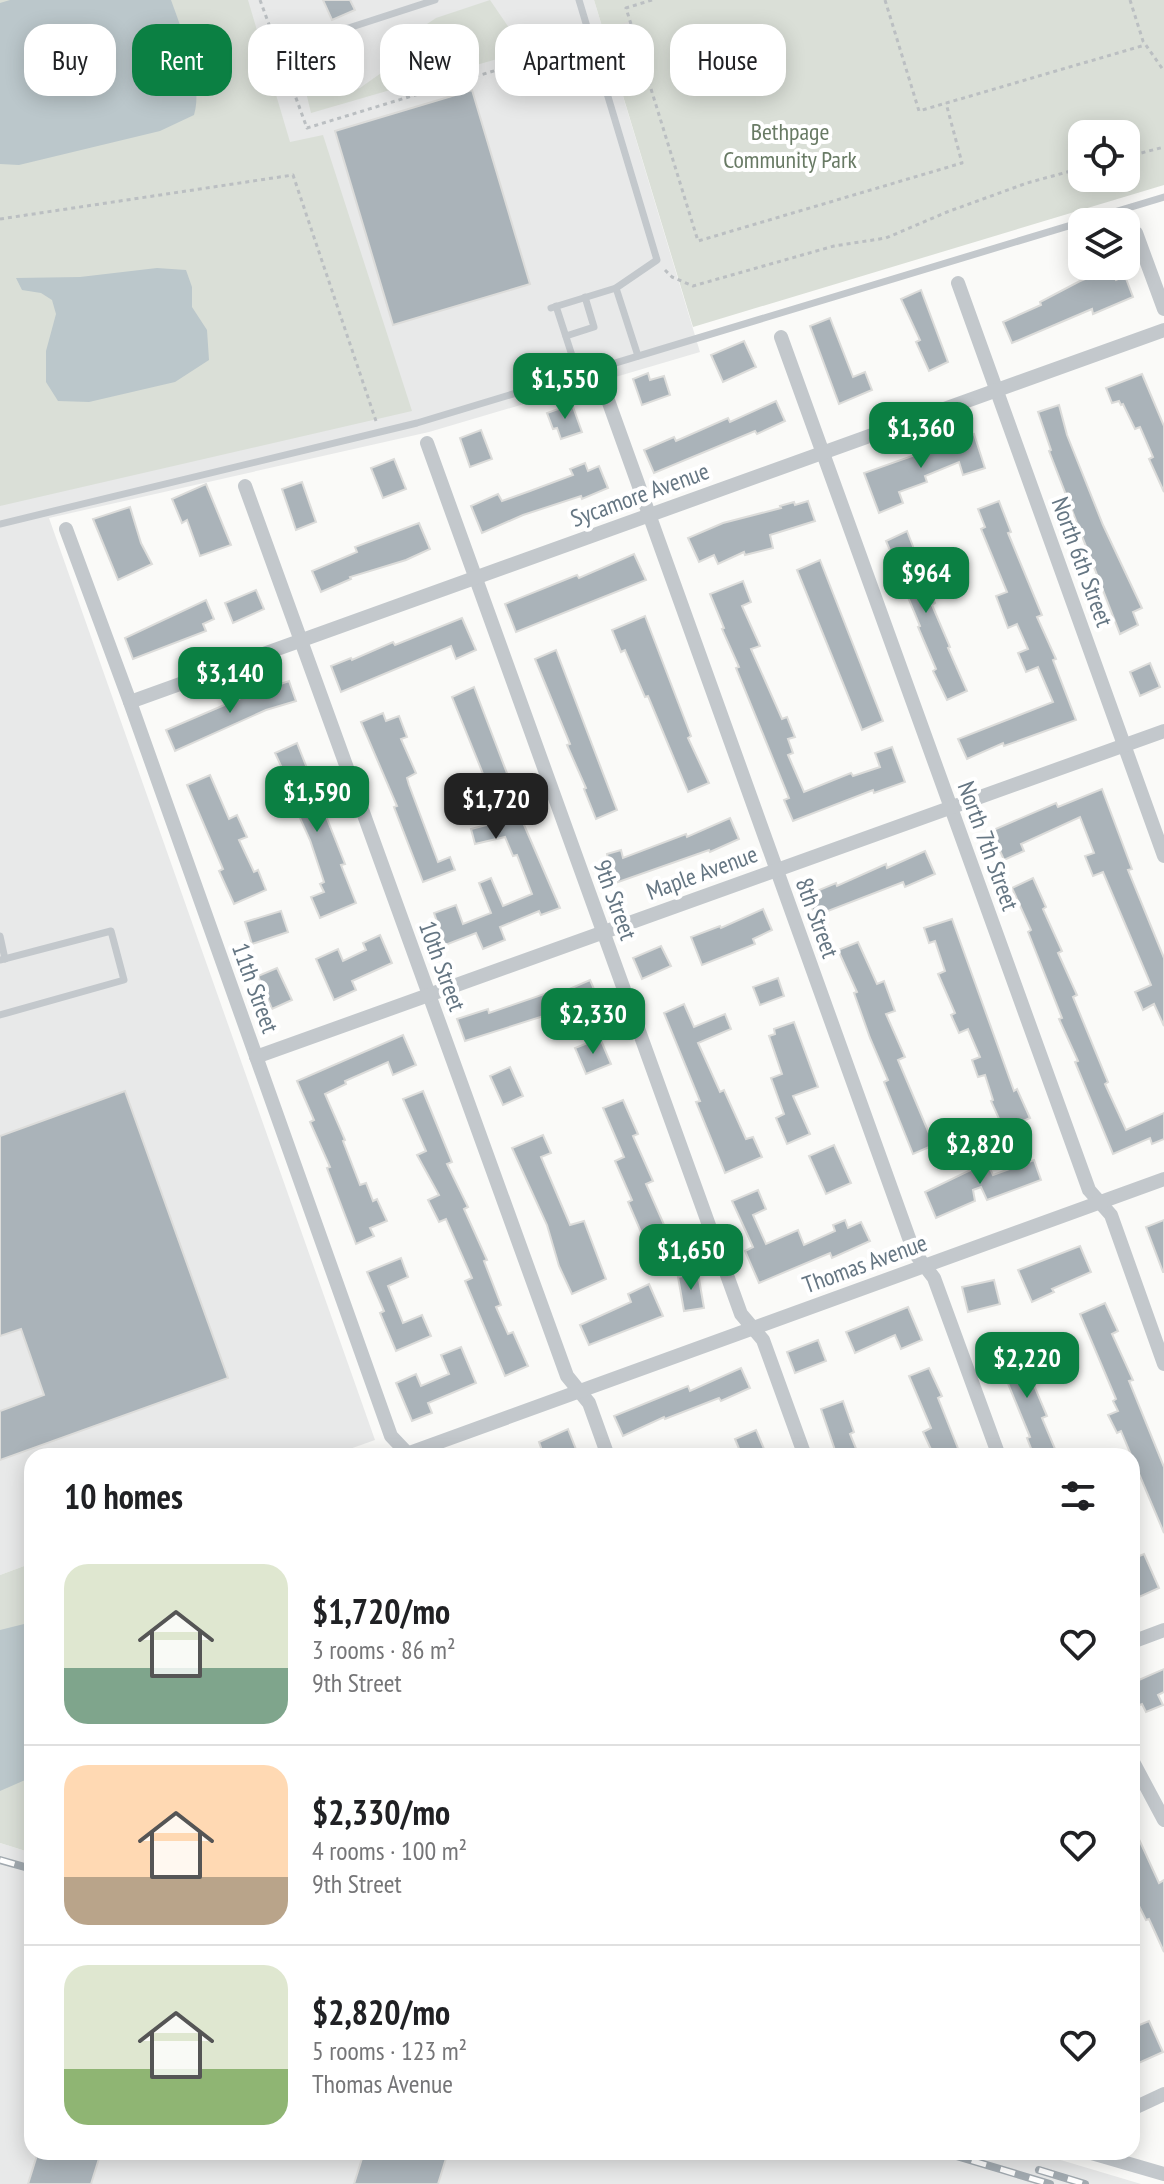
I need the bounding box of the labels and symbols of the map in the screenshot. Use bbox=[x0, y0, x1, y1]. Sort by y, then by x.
park label: Bethpage Community Park bbox=[723, 116, 857, 175]
pin: $1,550 bbox=[500, 353, 630, 421]
pin: $1,360 bbox=[856, 402, 986, 470]
street label: Sycamore Avenue bbox=[566, 455, 713, 534]
street label: North 6th Street bbox=[1045, 493, 1120, 631]
pin: $964 bbox=[879, 547, 973, 615]
pin: $3,140 bbox=[165, 647, 295, 715]
pin: $1,590 bbox=[252, 766, 382, 834]
pin: $1,720 bbox=[431, 773, 561, 841]
street label: North 7th Street bbox=[951, 777, 1026, 915]
street label: Maple Avenue bbox=[642, 838, 762, 907]
street label: 9th Street bbox=[587, 856, 644, 944]
street label: 8th Street bbox=[789, 874, 846, 962]
street label: 10th Street bbox=[412, 917, 473, 1015]
street label: 11th Street bbox=[225, 939, 286, 1037]
pin: $2,330 bbox=[528, 988, 658, 1056]
pin: $2,820 bbox=[915, 1118, 1045, 1186]
pin: $1,650 bbox=[626, 1224, 756, 1292]
street label: Thomas Avenue bbox=[798, 1227, 931, 1300]
pin: $2,220 bbox=[962, 1332, 1092, 1400]

